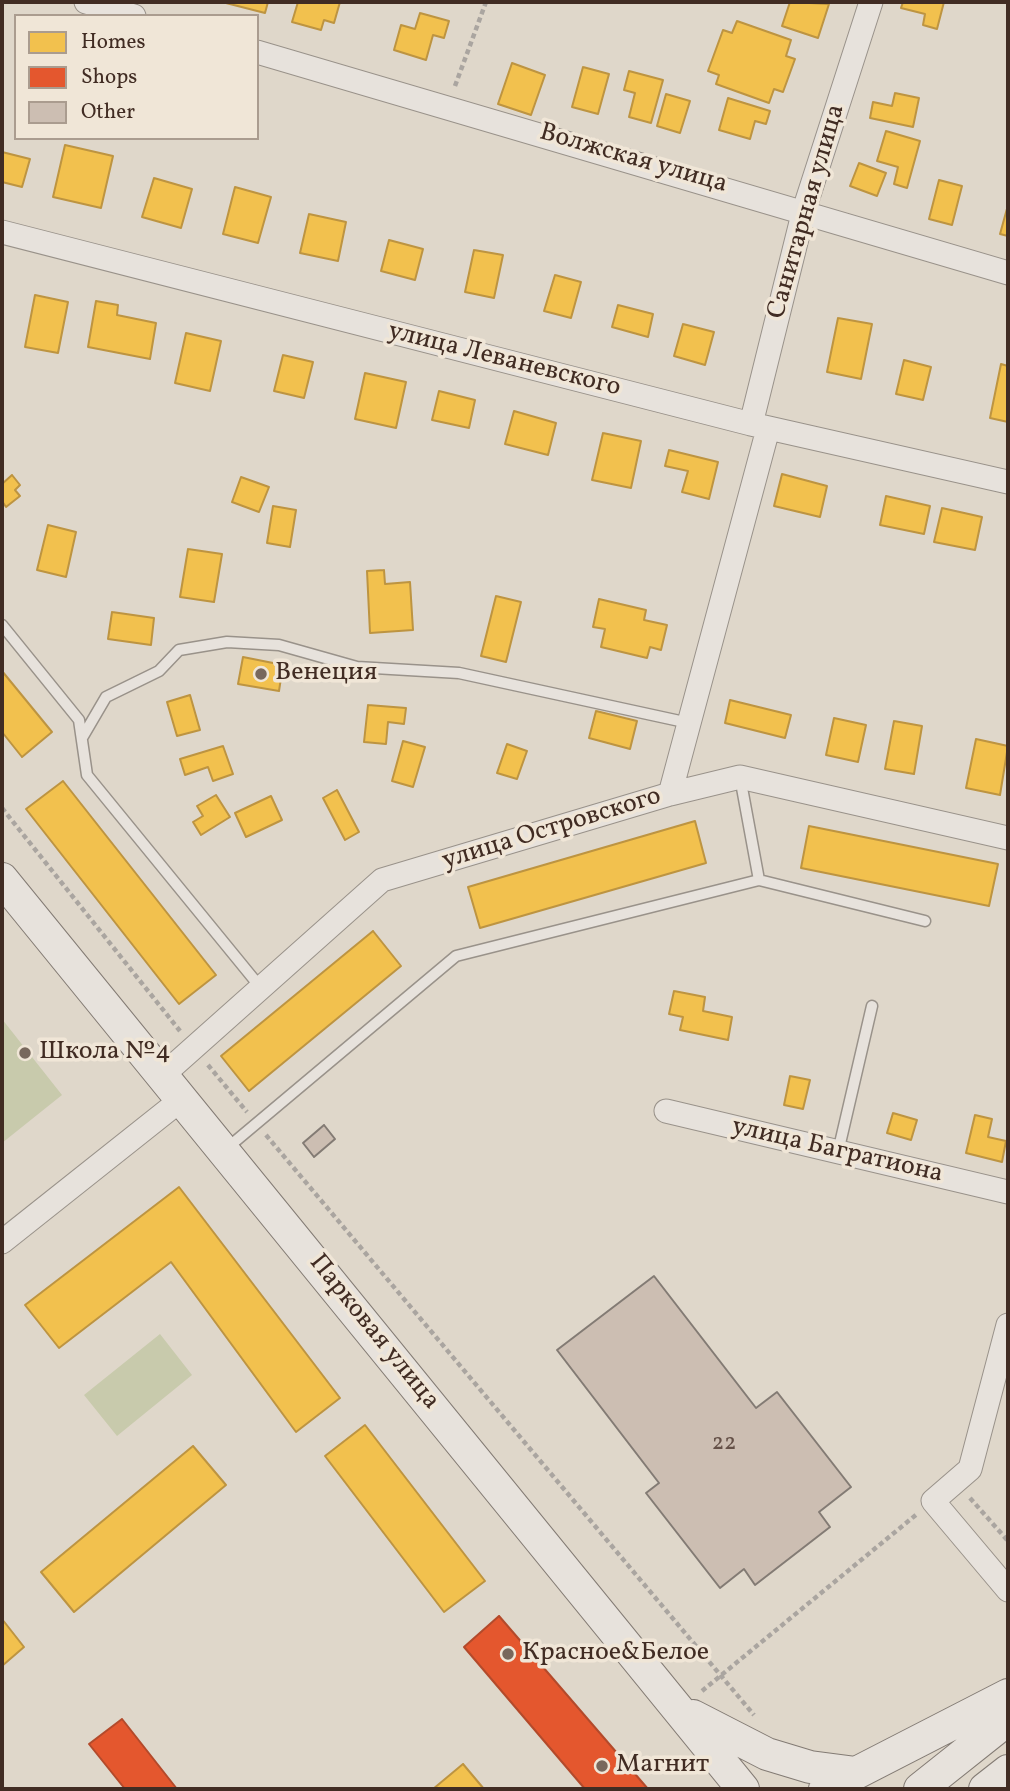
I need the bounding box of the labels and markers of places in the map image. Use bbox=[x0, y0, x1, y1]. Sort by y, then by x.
place label: Венеция bbox=[275, 658, 377, 690]
marker: Венеция bbox=[253, 666, 269, 682]
place label: Школа №4 bbox=[39, 1037, 171, 1069]
marker: Школа №4 bbox=[17, 1045, 33, 1061]
place label: Красное&Белое bbox=[522, 1638, 709, 1670]
marker: Красное&Белое bbox=[500, 1646, 516, 1662]
place label: Магнит bbox=[616, 1750, 709, 1782]
marker: Магнит bbox=[594, 1758, 610, 1774]

